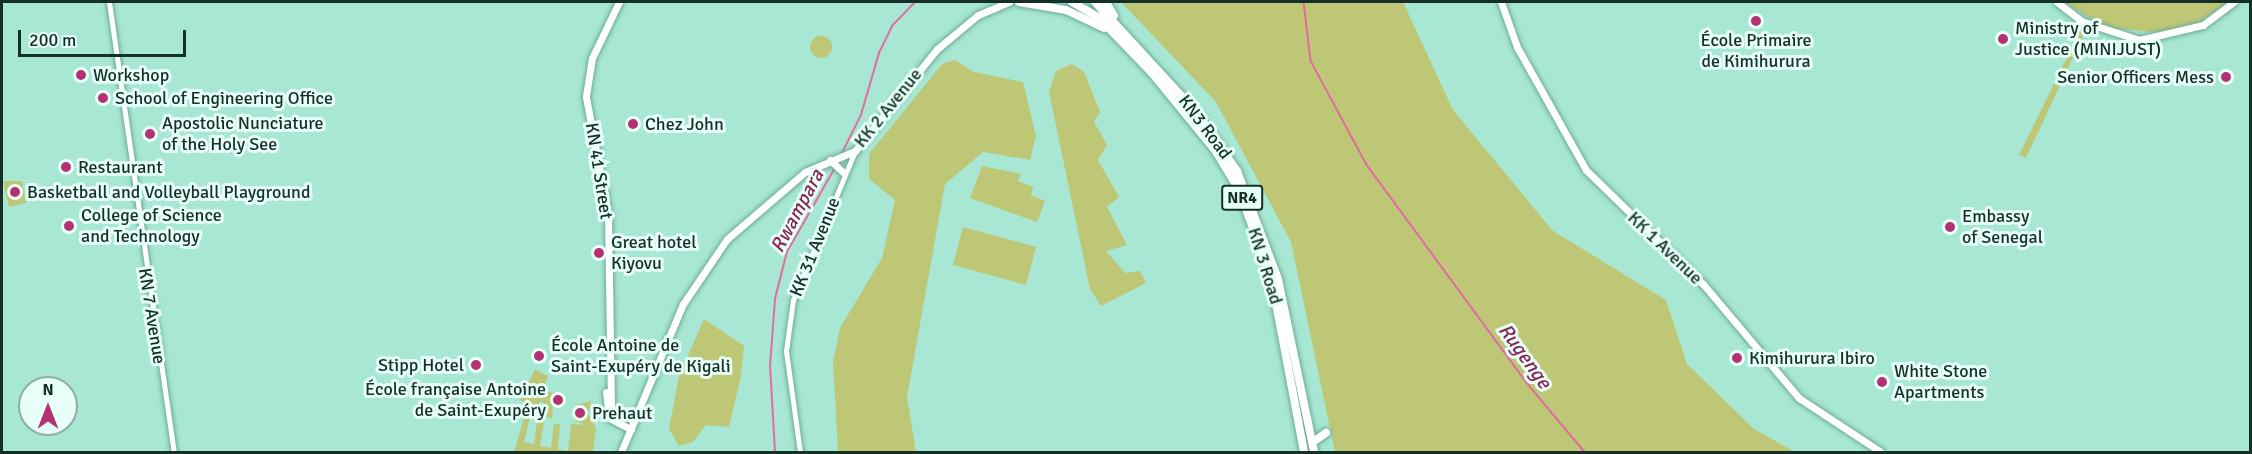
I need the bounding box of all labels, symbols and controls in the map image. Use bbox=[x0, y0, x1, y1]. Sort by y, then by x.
marker: École Primaire de Kimihurura bbox=[1749, 14, 1763, 28]
scale bar bbox=[21, 18, 189, 56]
place label: Ministry of Justice (MINIJUST) bbox=[2015, 18, 2161, 60]
text: 200 m bbox=[29, 29, 76, 51]
place label: École Primaire de Kimihurura bbox=[1700, 30, 1812, 72]
marker: Ministry of Justice (MINIJUST) bbox=[1996, 32, 2010, 46]
place label: Workshop bbox=[93, 64, 169, 86]
street label: KK 2 Avenue bbox=[850, 64, 926, 152]
place label: Senior Officers Mess bbox=[2057, 66, 2214, 88]
marker: Workshop bbox=[74, 68, 88, 82]
marker: Senior Officers Mess bbox=[2219, 70, 2233, 84]
place label: School of Engineering Office bbox=[115, 87, 333, 109]
street label: KN3 Road bbox=[1174, 90, 1236, 164]
marker: School of Engineering Office bbox=[96, 91, 110, 105]
place label: Apostolic Nunciature of the Holy See bbox=[162, 113, 324, 156]
place label: Chez John bbox=[645, 113, 724, 135]
marker: Chez John bbox=[626, 117, 640, 131]
street label: KN 41 Street bbox=[581, 121, 617, 221]
marker: Apostolic Nunciature of the Holy See bbox=[143, 127, 157, 141]
place label: Restaurant bbox=[78, 156, 162, 178]
marker: Restaurant bbox=[59, 160, 73, 174]
water label: Rwampara bbox=[765, 165, 829, 257]
place label: Basketball and Volleyball Playground bbox=[27, 181, 310, 203]
marker: Basketball and Volleyball Playground bbox=[8, 185, 22, 199]
road number: NR4 bbox=[1221, 185, 1263, 211]
street label: KK 31 Avenue bbox=[785, 194, 845, 300]
place label: College of Science and Technology bbox=[81, 205, 222, 248]
place label: Embassy of Senegal bbox=[1962, 206, 2043, 248]
street label: KK 1 Avenue bbox=[1623, 207, 1707, 289]
marker: College of Science and Technology bbox=[62, 219, 76, 233]
marker: Embassy of Senegal bbox=[1943, 220, 1957, 234]
street label: KN 3 Road bbox=[1243, 225, 1287, 307]
place label: Great hotel Kiyovu bbox=[611, 232, 696, 274]
marker: Great hotel Kiyovu bbox=[592, 246, 606, 260]
street label: KN 7 Avenue bbox=[134, 266, 170, 366]
water label: Rugenge bbox=[1493, 319, 1557, 393]
place label: École Antoine de Saint-Exupéry de Kigali bbox=[551, 335, 731, 378]
place label: Kimihurura Ibiro bbox=[1749, 347, 1875, 369]
marker: École Antoine de Saint-Exupéry de Kigali bbox=[532, 349, 546, 363]
marker: Kimihurura Ibiro bbox=[1730, 351, 1744, 365]
place label: Stipp Hotel bbox=[378, 354, 464, 376]
marker: Stipp Hotel bbox=[469, 358, 483, 372]
place label: White Stone Apartments bbox=[1894, 361, 1987, 404]
marker: White Stone Apartments bbox=[1875, 375, 1889, 389]
north arrow bbox=[18, 376, 78, 436]
place label: École française Antoine de Saint-Exupéry bbox=[365, 379, 546, 422]
text: N bbox=[42, 380, 54, 400]
marker: École française Antoine de Saint-Exupéry bbox=[551, 393, 565, 407]
place label: Prehaut bbox=[592, 402, 652, 424]
marker: Prehaut bbox=[573, 406, 587, 420]

